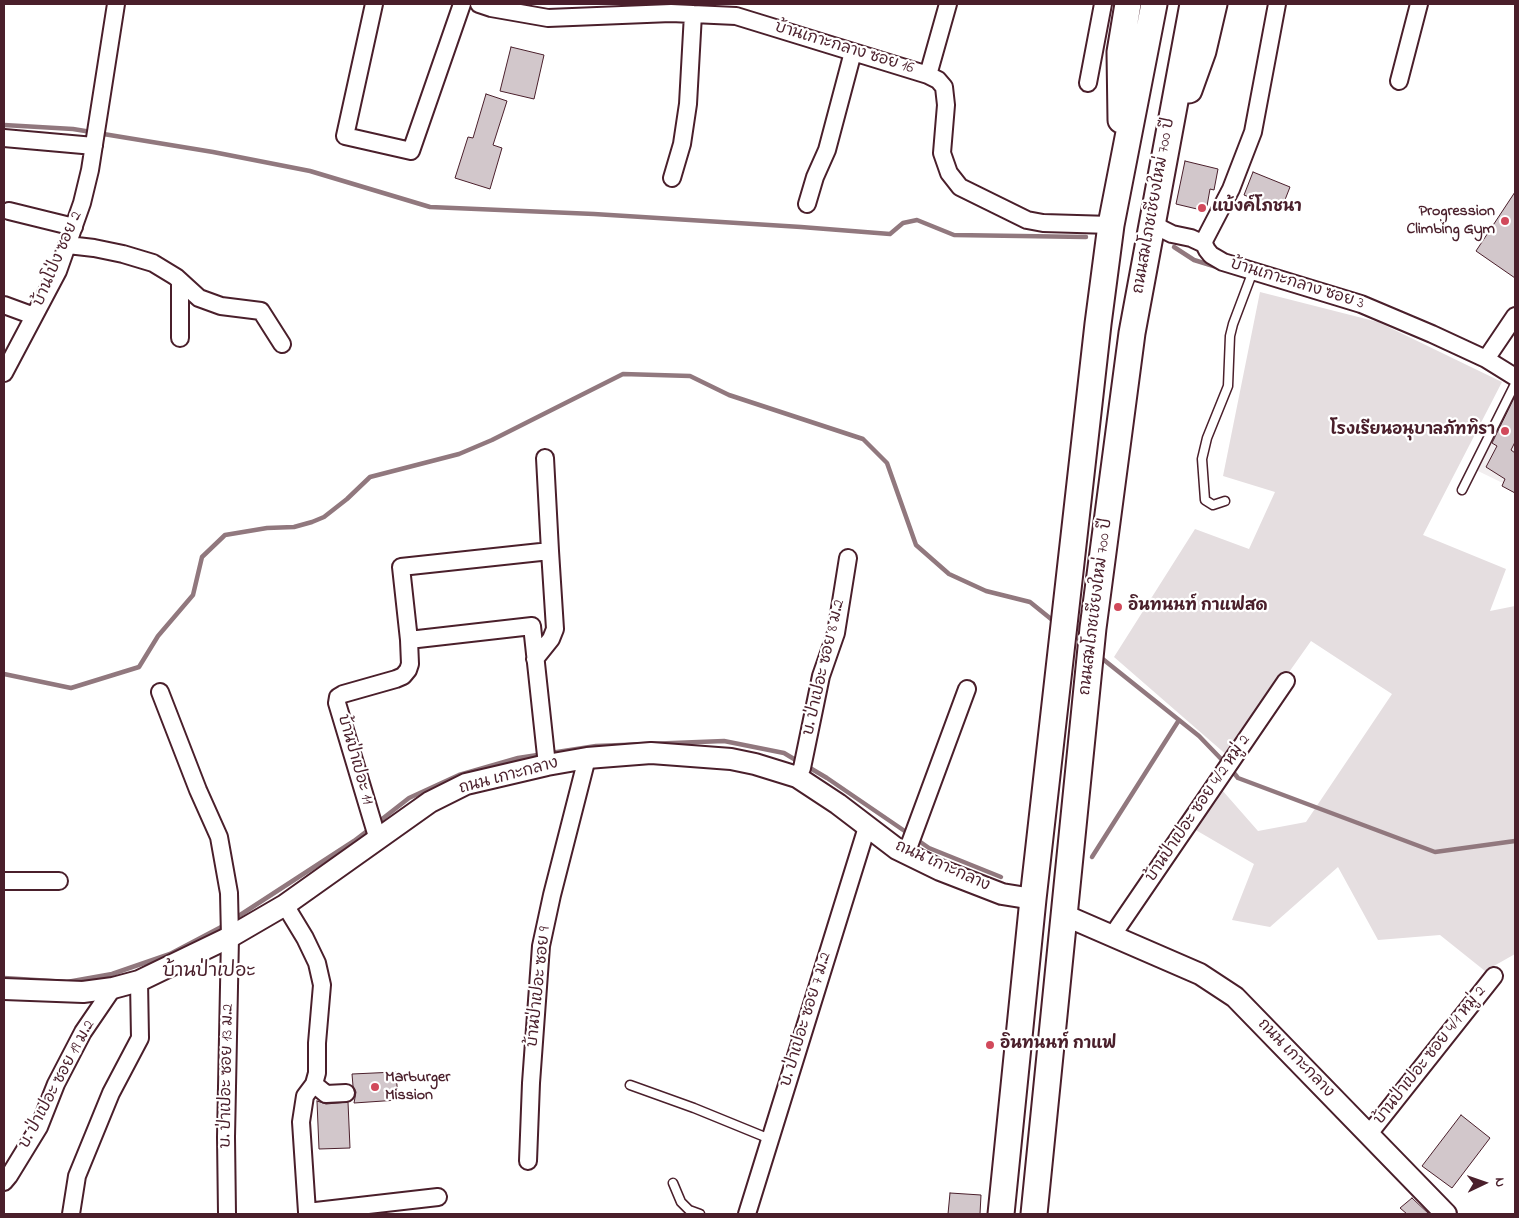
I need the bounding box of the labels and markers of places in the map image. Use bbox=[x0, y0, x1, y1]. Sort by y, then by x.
place label: แบ้งค์โภชนา bbox=[1212, 198, 1302, 218]
marker: แบ้งค์โภชนา bbox=[1196, 202, 1208, 214]
place label: Progression Climbing Gym bbox=[1406, 202, 1495, 240]
marker: Progression Climbing Gym bbox=[1499, 215, 1511, 227]
place label: โรงเรียนอนุบาลภัททิรา bbox=[1330, 421, 1495, 441]
marker: โรงเรียนอนุบาลภัททิรา bbox=[1499, 425, 1511, 437]
place label: อินทนนท์ กาแฟสด bbox=[1128, 597, 1267, 617]
marker: อินทนนท์ กาแฟสด bbox=[1112, 601, 1124, 613]
place label: อินทนนท์ กาแฟ bbox=[1000, 1035, 1116, 1055]
marker: อินทนนท์ กาแฟ bbox=[984, 1039, 996, 1051]
place label: Marburger Mission bbox=[385, 1068, 450, 1106]
marker: Marburger Mission bbox=[369, 1081, 381, 1093]

